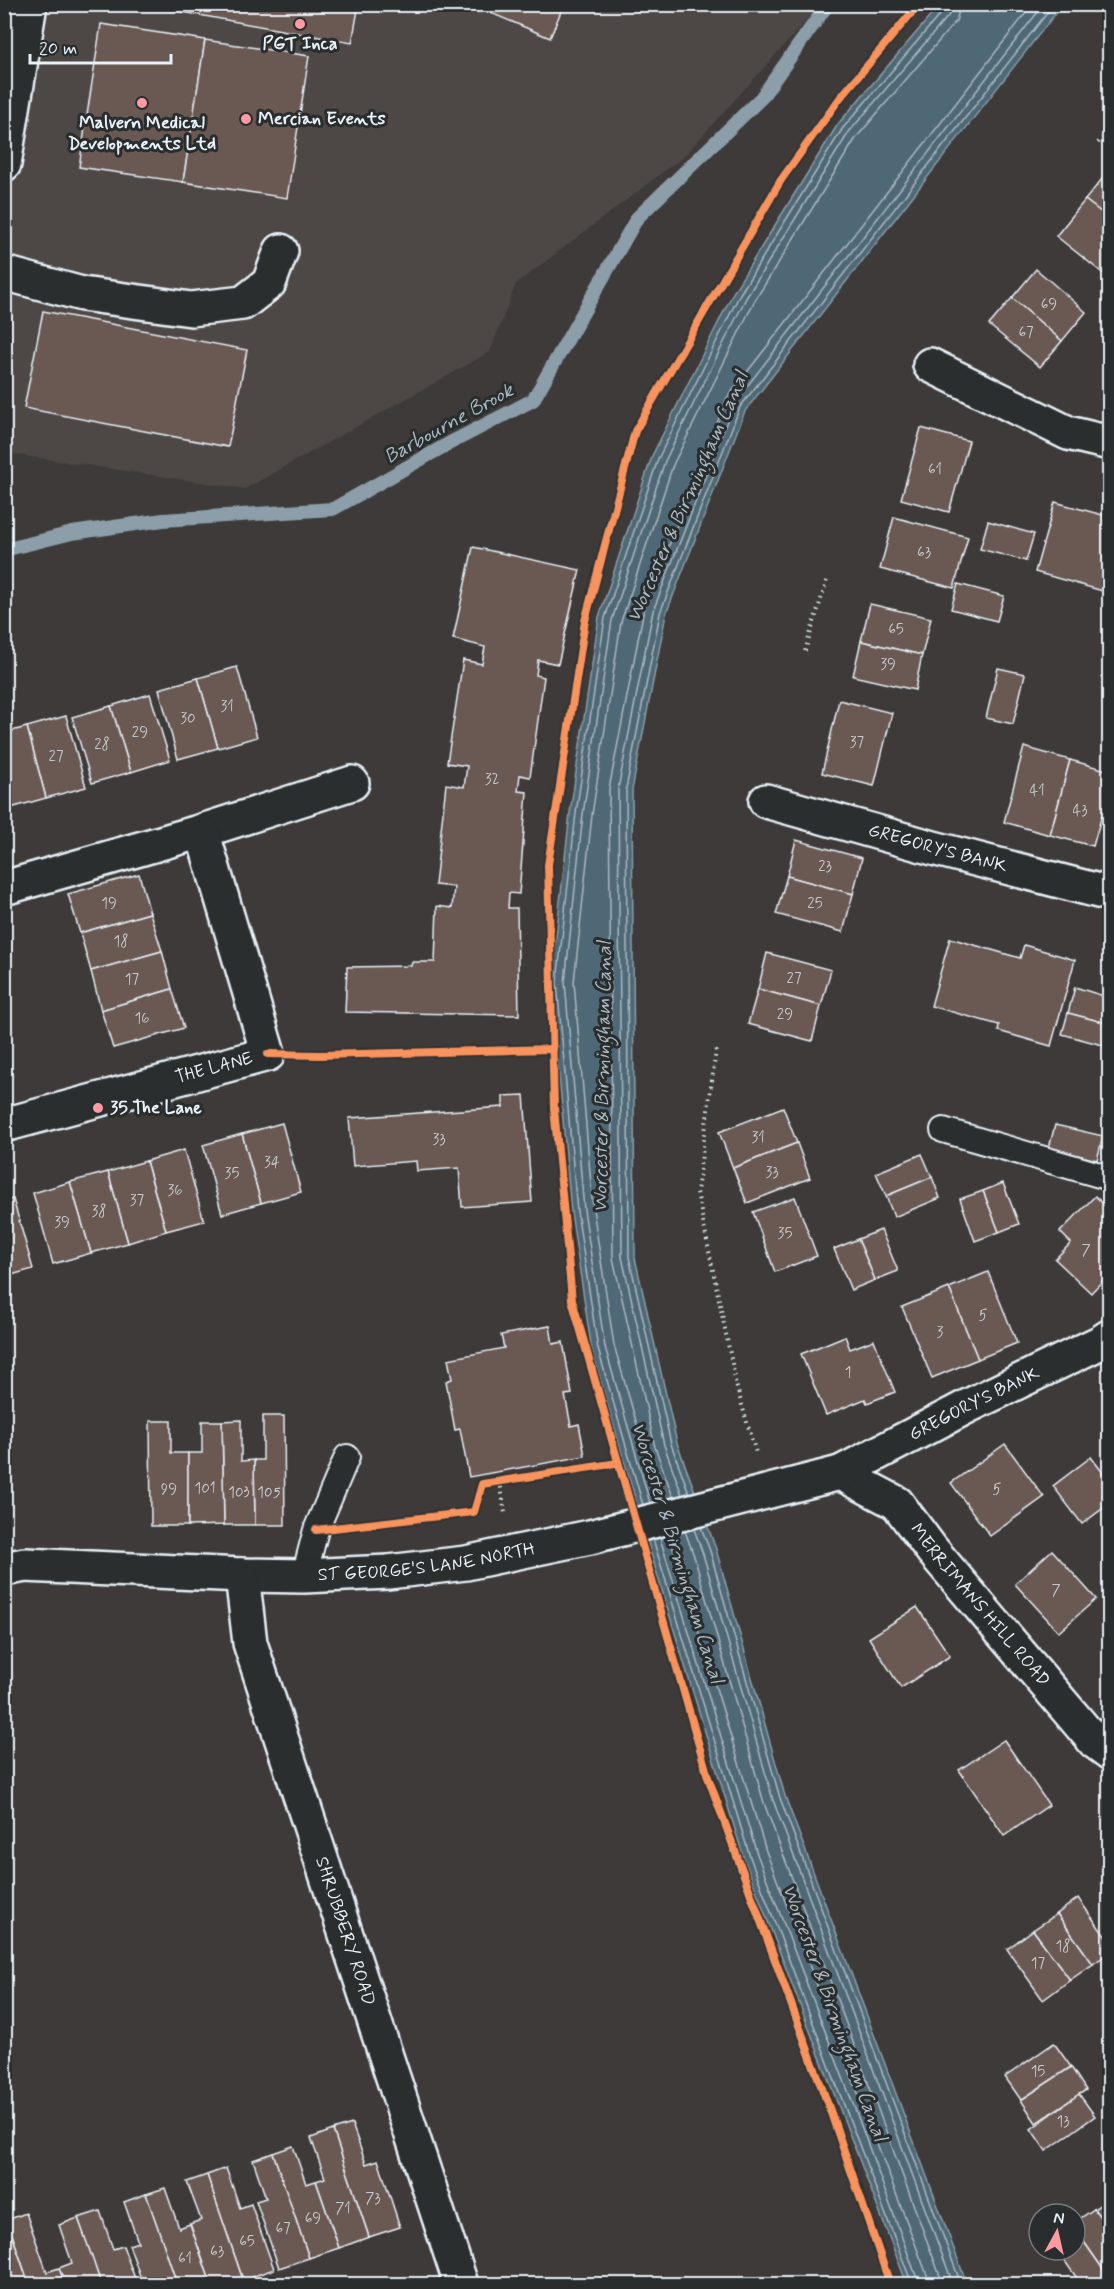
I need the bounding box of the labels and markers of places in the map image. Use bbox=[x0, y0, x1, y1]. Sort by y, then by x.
marker: PGT Inca bbox=[293, 17, 307, 31]
place label: PGT Inca bbox=[262, 32, 338, 56]
marker: Malvern Medical Developments Ltd bbox=[135, 96, 149, 110]
place label: Mercian Events bbox=[258, 107, 386, 131]
place label: Malvern Medical Developments Ltd bbox=[68, 111, 216, 156]
marker: Mercian Events bbox=[239, 112, 253, 126]
place label: 35 The Lane bbox=[110, 1096, 202, 1120]
marker: 35 The Lane bbox=[91, 1101, 105, 1115]

